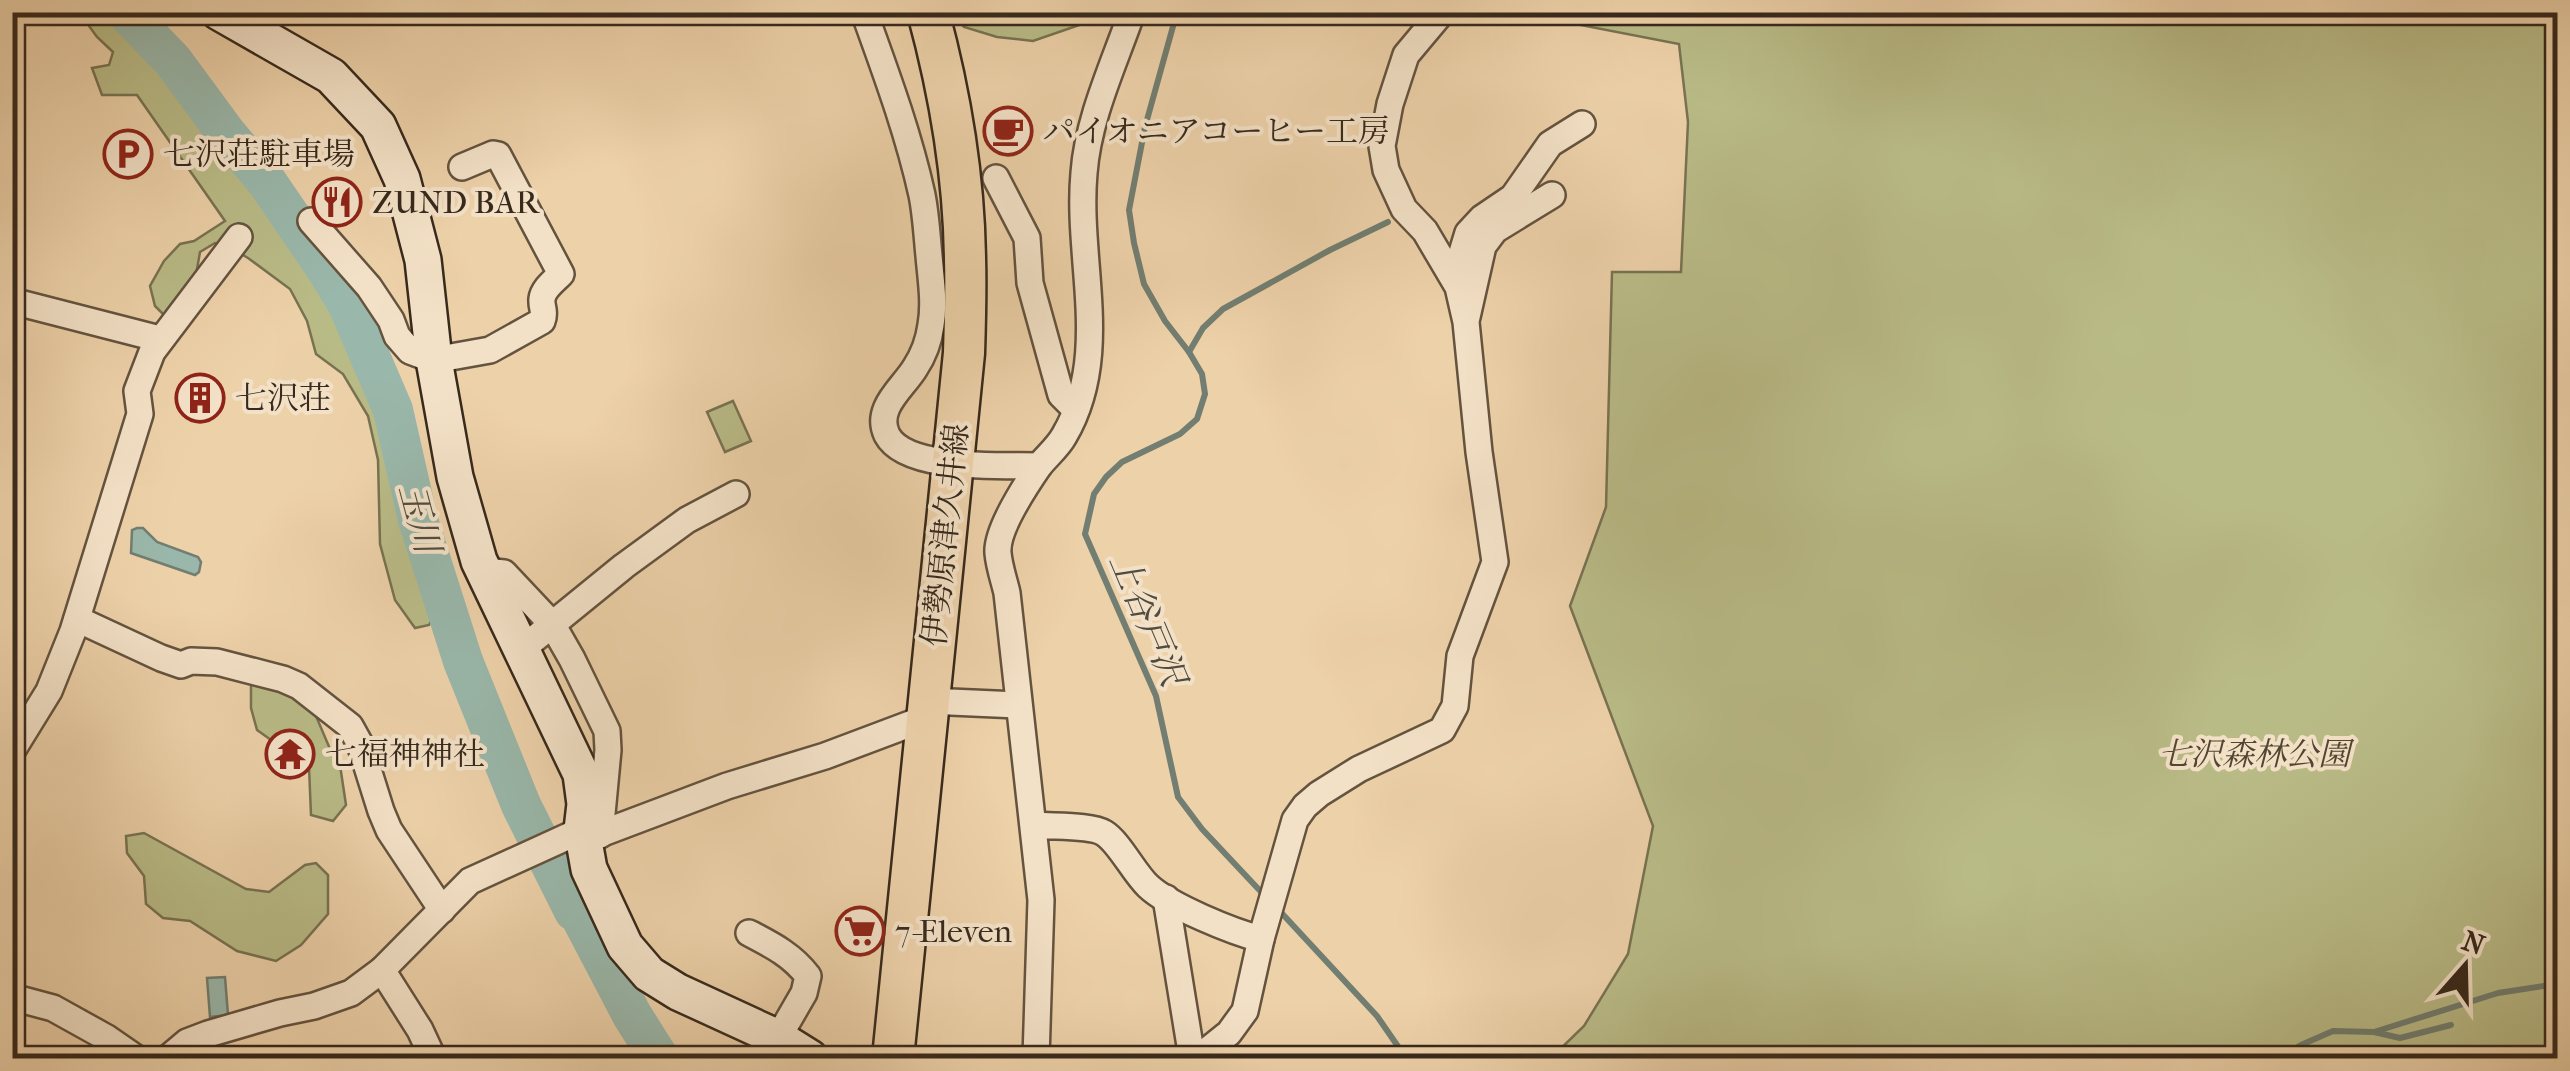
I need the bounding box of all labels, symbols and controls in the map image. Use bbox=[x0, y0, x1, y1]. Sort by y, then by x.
cafe icon: パイオニアコーヒー工房 bbox=[982, 105, 1034, 157]
place label: パイオニアコーヒー工房 bbox=[1043, 113, 1390, 150]
parking icon: 七沢荘駐車場 bbox=[102, 128, 154, 180]
place label: 七沢荘駐車場 bbox=[163, 136, 355, 173]
restaurant icon: ZUND BAR bbox=[311, 176, 363, 228]
place label: ZUND BAR bbox=[372, 184, 541, 221]
building icon: 七沢荘 bbox=[174, 372, 226, 424]
place label: 七沢荘 bbox=[235, 380, 331, 417]
street label: 伊勢原津久井線 bbox=[915, 422, 976, 648]
water label: 玉川 bbox=[391, 479, 449, 561]
water label: 上谷戸沢 bbox=[1101, 547, 1195, 695]
temple icon: 七福神神社 bbox=[264, 728, 316, 780]
place label: 七福神神社 bbox=[325, 736, 485, 773]
park label: 七沢森林公園 bbox=[2158, 736, 2355, 773]
supermarket icon: 7-Eleven bbox=[834, 905, 886, 957]
place label: 7-Eleven bbox=[895, 913, 1013, 950]
north arrow bbox=[2415, 916, 2515, 1016]
text: N bbox=[2458, 924, 2490, 962]

